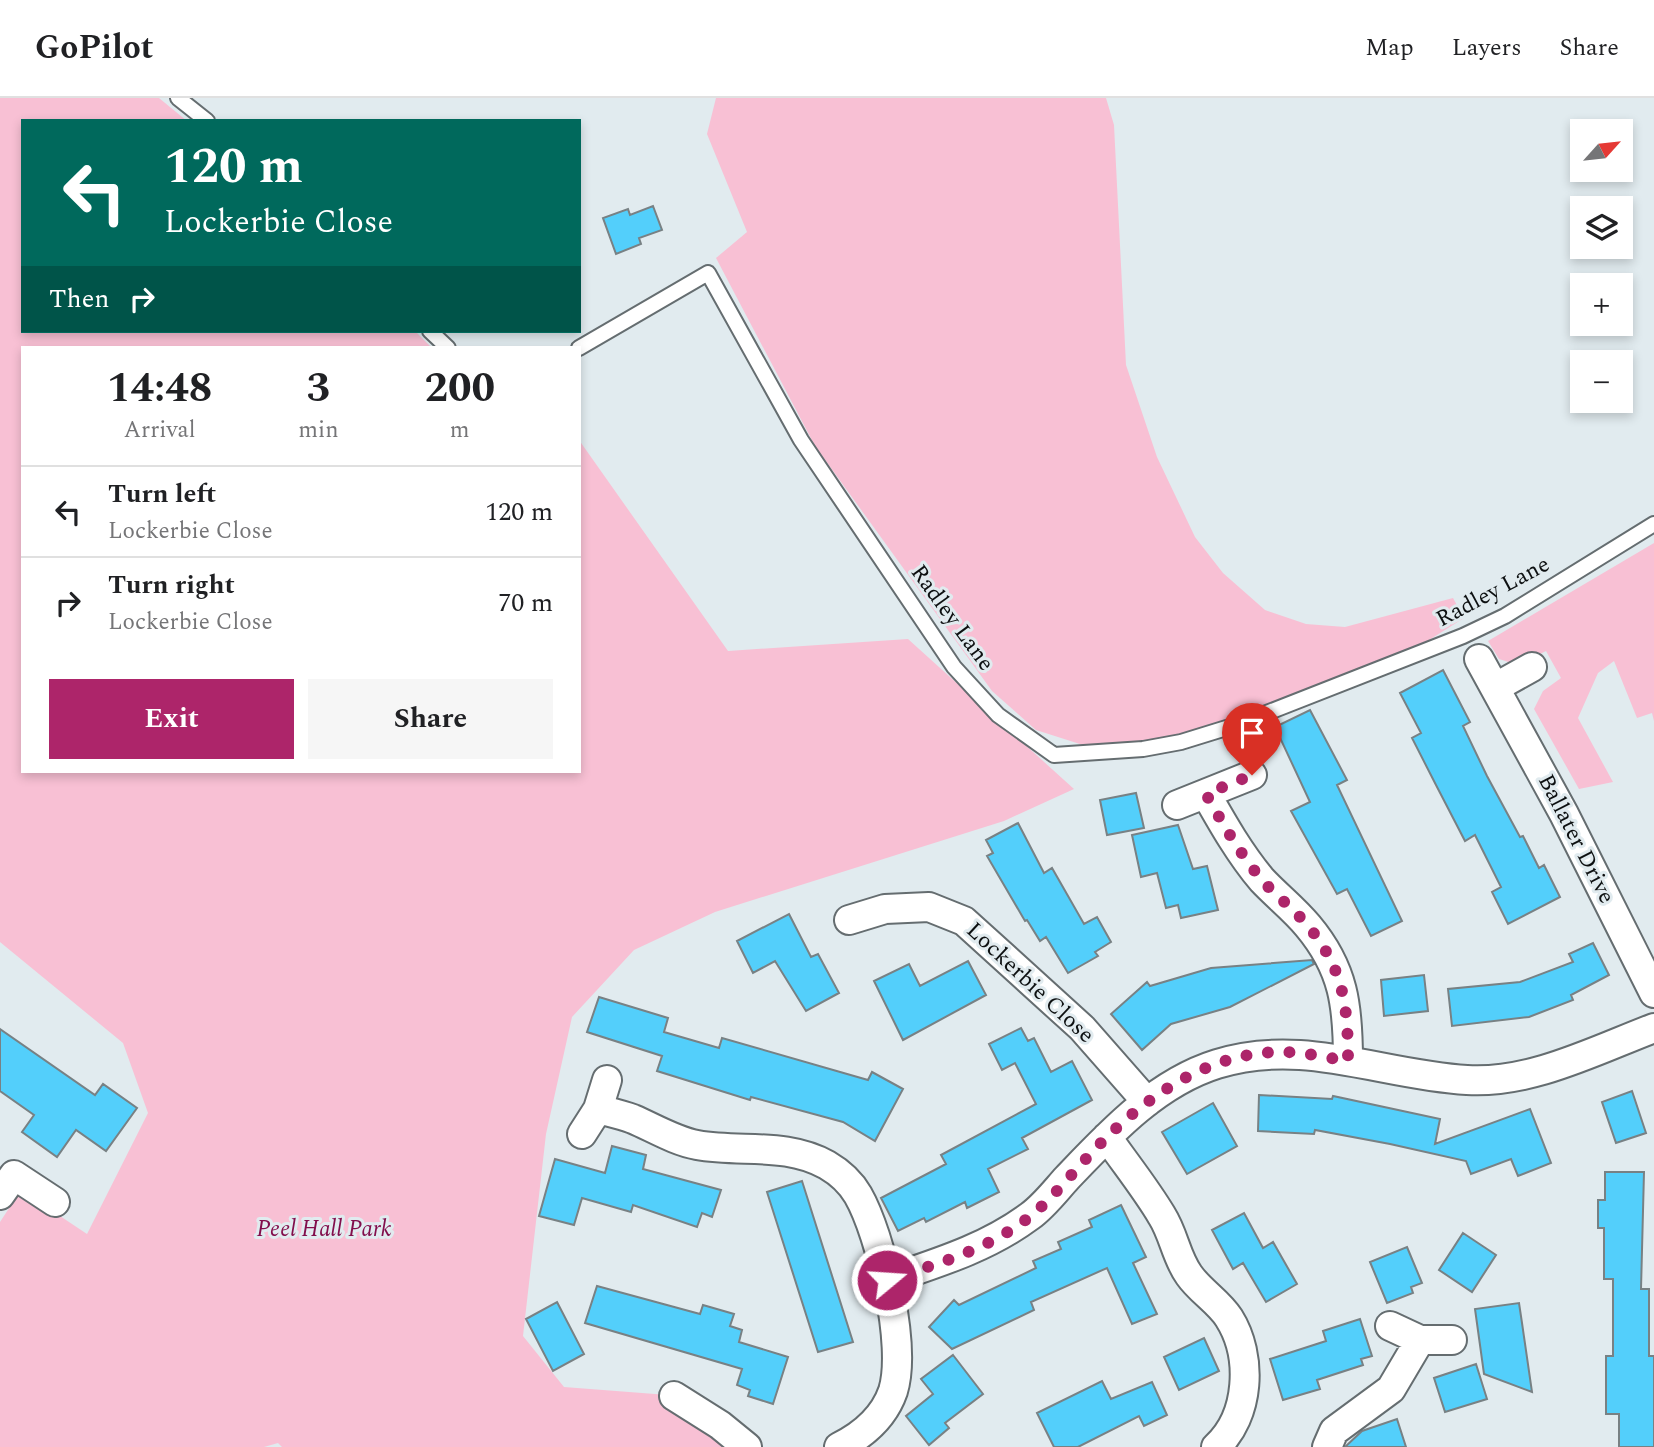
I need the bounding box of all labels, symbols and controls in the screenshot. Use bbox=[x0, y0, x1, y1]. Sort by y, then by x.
text: GoPilot bbox=[35, 23, 154, 73]
text: Map bbox=[1365, 30, 1414, 66]
text: Layers bbox=[1452, 30, 1522, 66]
text: Share bbox=[1560, 30, 1619, 66]
north arrow bbox=[1570, 119, 1633, 182]
map controls bbox=[1570, 119, 1633, 413]
text: 120 m bbox=[164, 130, 303, 205]
icon: left bbox=[49, 147, 140, 238]
button: layers bbox=[1570, 196, 1633, 259]
text: Lockerbie Close bbox=[164, 198, 393, 247]
button: + bbox=[1570, 273, 1633, 336]
text: Then bbox=[49, 279, 109, 319]
icon: right bbox=[123, 280, 161, 318]
button: − bbox=[1570, 350, 1633, 413]
text: 14:48 bbox=[107, 357, 212, 420]
text: 3 bbox=[307, 357, 330, 420]
text: 200 bbox=[424, 357, 495, 420]
text: Arrival bbox=[124, 413, 195, 448]
text: min bbox=[298, 413, 339, 448]
text: m bbox=[450, 413, 470, 448]
text: Turn left bbox=[108, 474, 216, 514]
text: 120 m bbox=[485, 492, 553, 532]
icon: left bbox=[49, 493, 87, 531]
text: Lockerbie Close bbox=[108, 514, 273, 549]
street label: Radley Lane bbox=[1430, 547, 1556, 637]
street label: Radley Lane bbox=[901, 557, 1003, 679]
text: Turn right bbox=[108, 565, 235, 605]
text: 70 m bbox=[498, 583, 553, 623]
icon: right bbox=[49, 584, 87, 622]
text: Lockerbie Close bbox=[108, 605, 273, 640]
button: Exit bbox=[49, 679, 294, 759]
button: Share bbox=[308, 679, 553, 759]
pin bbox=[1222, 703, 1282, 775]
icon: arrive bbox=[1233, 714, 1271, 752]
street label: Ballater Drive bbox=[1528, 768, 1624, 910]
street label: Lockerbie Close bbox=[958, 914, 1102, 1052]
park label: Peel Hall Park bbox=[256, 1212, 392, 1247]
position arrow bbox=[850, 1243, 924, 1317]

